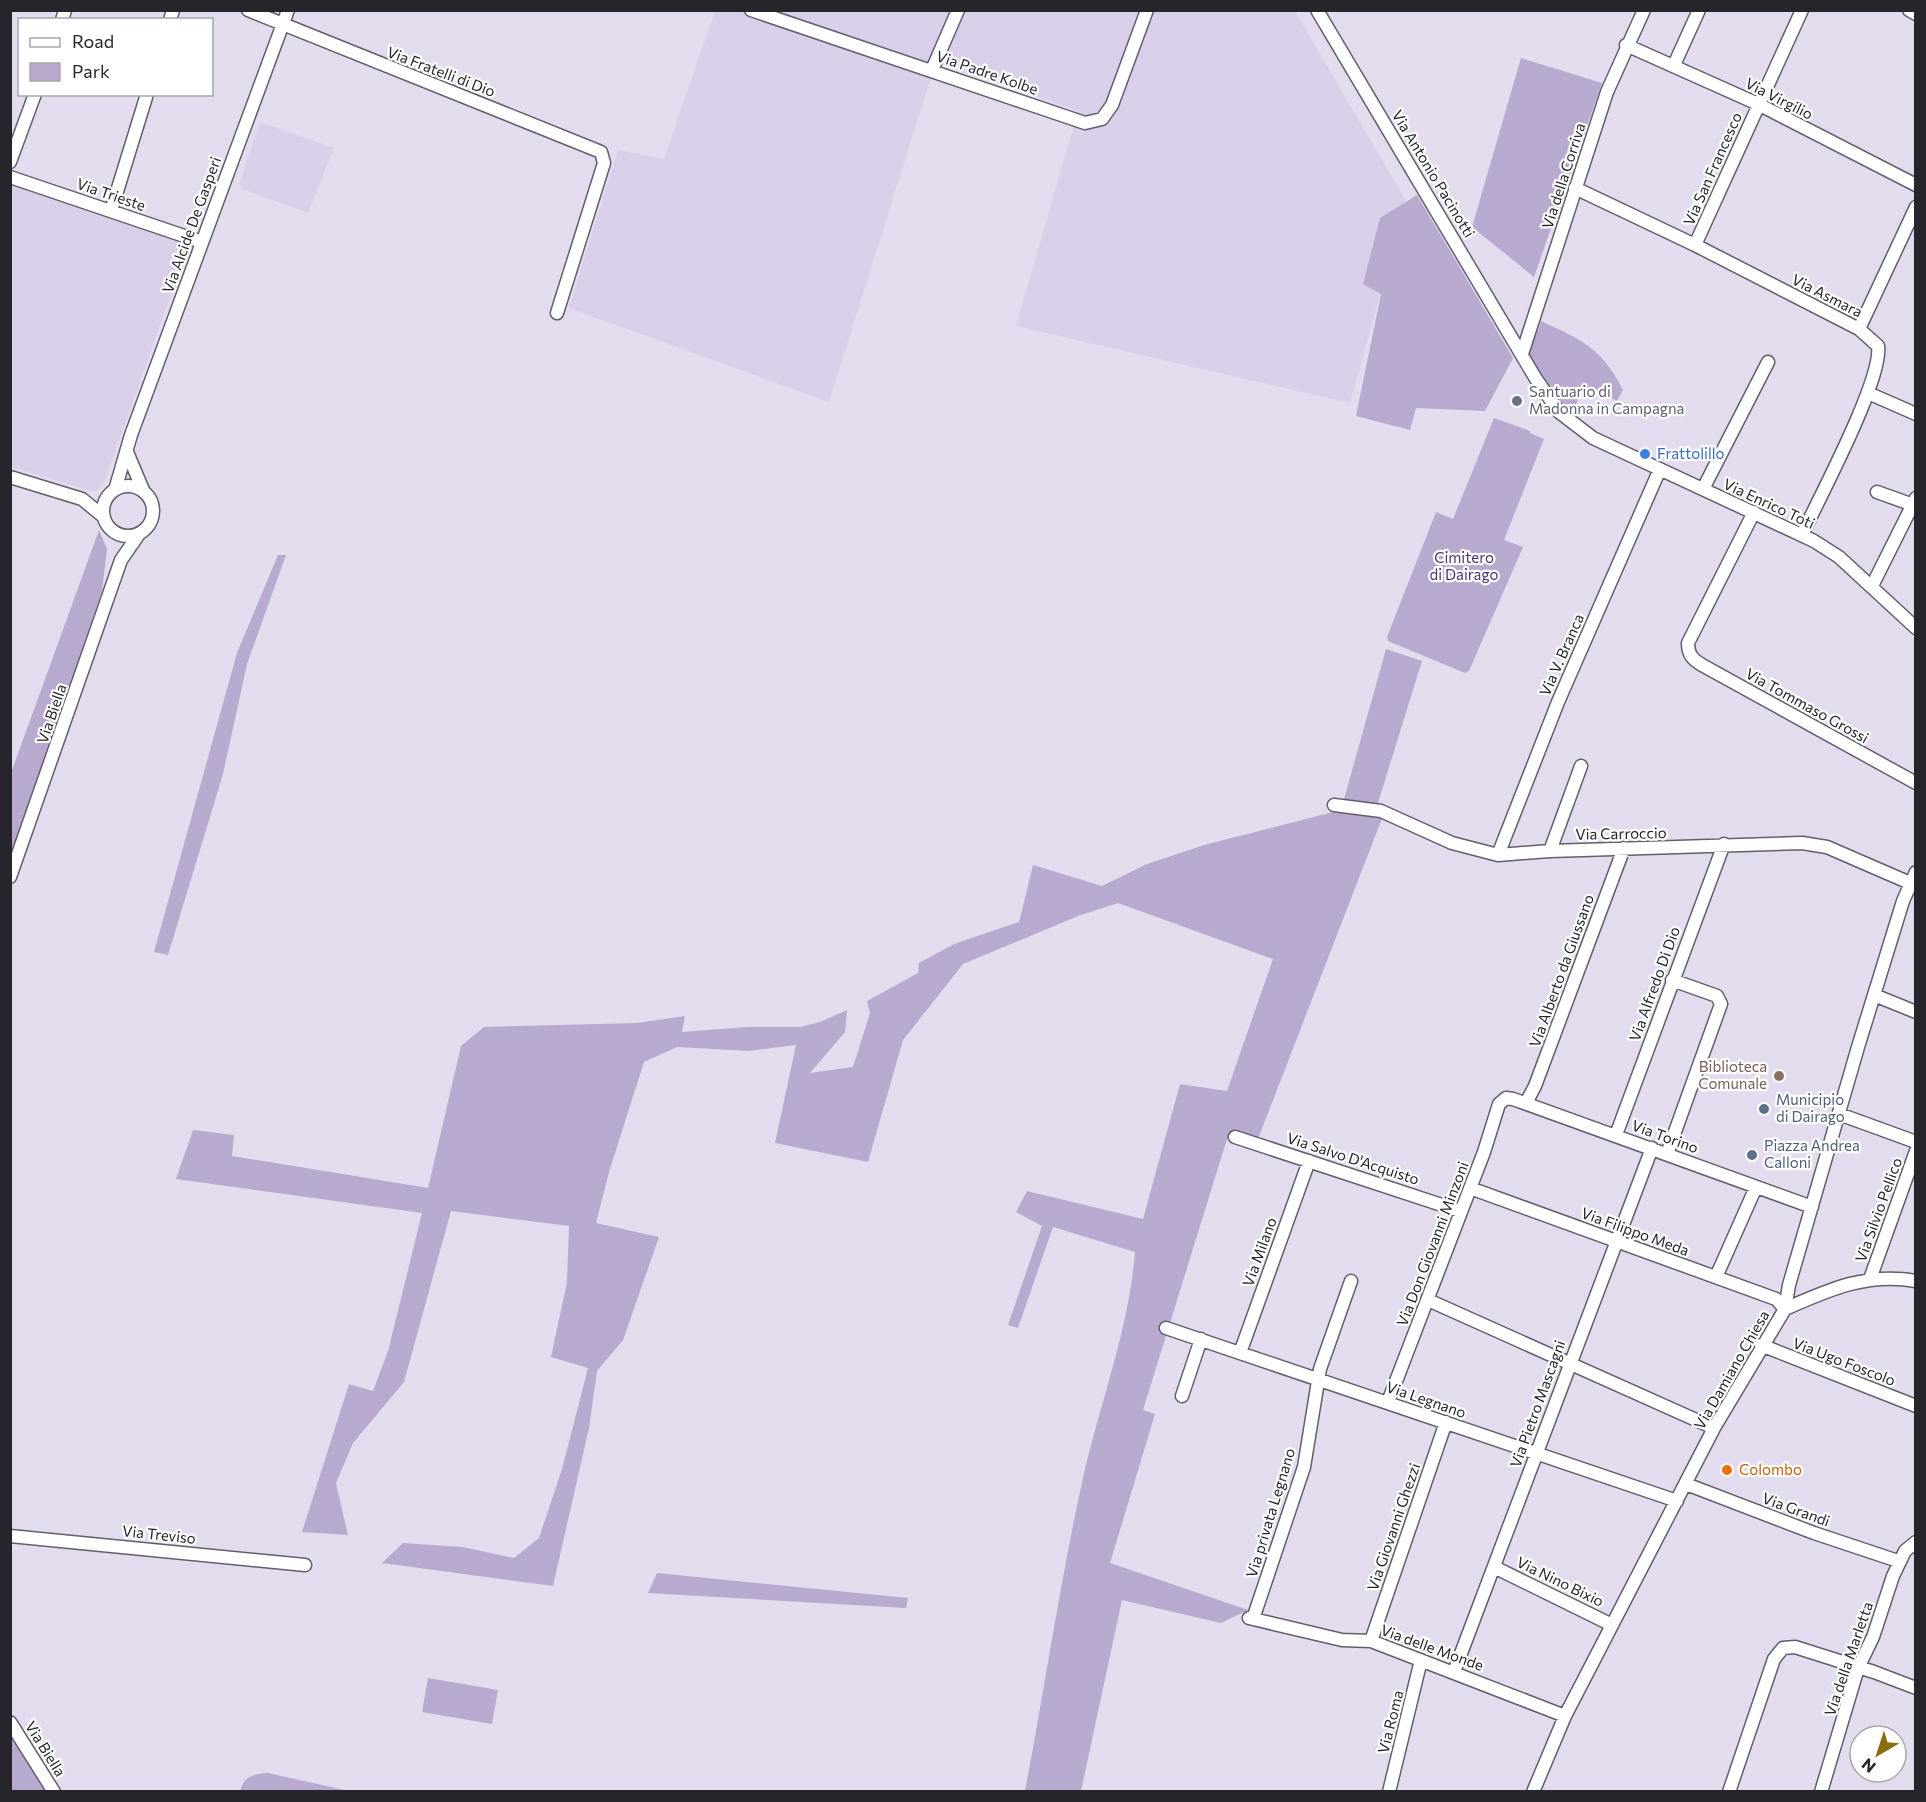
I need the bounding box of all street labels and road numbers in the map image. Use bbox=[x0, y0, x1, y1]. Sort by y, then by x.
street label: Via Fratelli di Dio bbox=[385, 42, 498, 100]
street label: Via Padre Kolbe bbox=[934, 46, 1041, 98]
street label: Via Virgilio bbox=[1743, 73, 1816, 123]
street label: Via Antonio Pacinotti bbox=[1389, 107, 1479, 240]
street label: Via San Francesco bbox=[1679, 109, 1745, 228]
street label: Via della Corriva bbox=[1537, 120, 1589, 231]
street label: Via Alcide De Gasperi bbox=[158, 154, 224, 295]
street label: Via Trieste bbox=[74, 174, 148, 214]
street label: Via Asmara bbox=[1789, 270, 1866, 321]
street label: Via Enrico Toti bbox=[1721, 474, 1818, 532]
street label: Via V. Branca bbox=[1535, 611, 1587, 698]
street label: Via Tommaso Grossi bbox=[1743, 664, 1872, 746]
street label: Via Biella bbox=[32, 682, 70, 746]
street label: Via Carroccio bbox=[1575, 823, 1667, 843]
street label: Via Alberto da Giussano bbox=[1525, 892, 1597, 1050]
street label: Via Alfredo Di Dio bbox=[1625, 924, 1683, 1043]
street label: Via Torino bbox=[1630, 1116, 1701, 1156]
street label: Via Salvo D'Acquisto bbox=[1285, 1128, 1422, 1188]
street label: Via Silvio Pellico bbox=[1851, 1155, 1905, 1264]
street label: Via Don Giovanni Minzoni bbox=[1392, 1159, 1472, 1328]
street label: Via Filippo Meda bbox=[1579, 1203, 1692, 1259]
street label: Via Milano bbox=[1238, 1215, 1280, 1289]
street label: Via Damiano Chiesa bbox=[1690, 1307, 1773, 1432]
street label: Via Ugo Foscolo bbox=[1790, 1333, 1898, 1389]
street label: Via Pietro Mascagni bbox=[1506, 1337, 1568, 1470]
street label: Via Legnano bbox=[1384, 1377, 1469, 1421]
street label: Via privata Legnano bbox=[1242, 1446, 1298, 1580]
street label: Via Giovanni Ghezzi bbox=[1363, 1460, 1423, 1593]
street label: Via Grandi bbox=[1760, 1489, 1833, 1530]
street label: Via Treviso bbox=[121, 1521, 197, 1547]
street label: Via Nino Bixio bbox=[1514, 1552, 1607, 1610]
street label: Via della Marletta bbox=[1820, 1599, 1876, 1718]
street label: Via delle Monde bbox=[1378, 1620, 1486, 1674]
street label: Via Roma bbox=[1374, 1688, 1407, 1755]
street label: Via Biella bbox=[22, 1717, 70, 1779]

